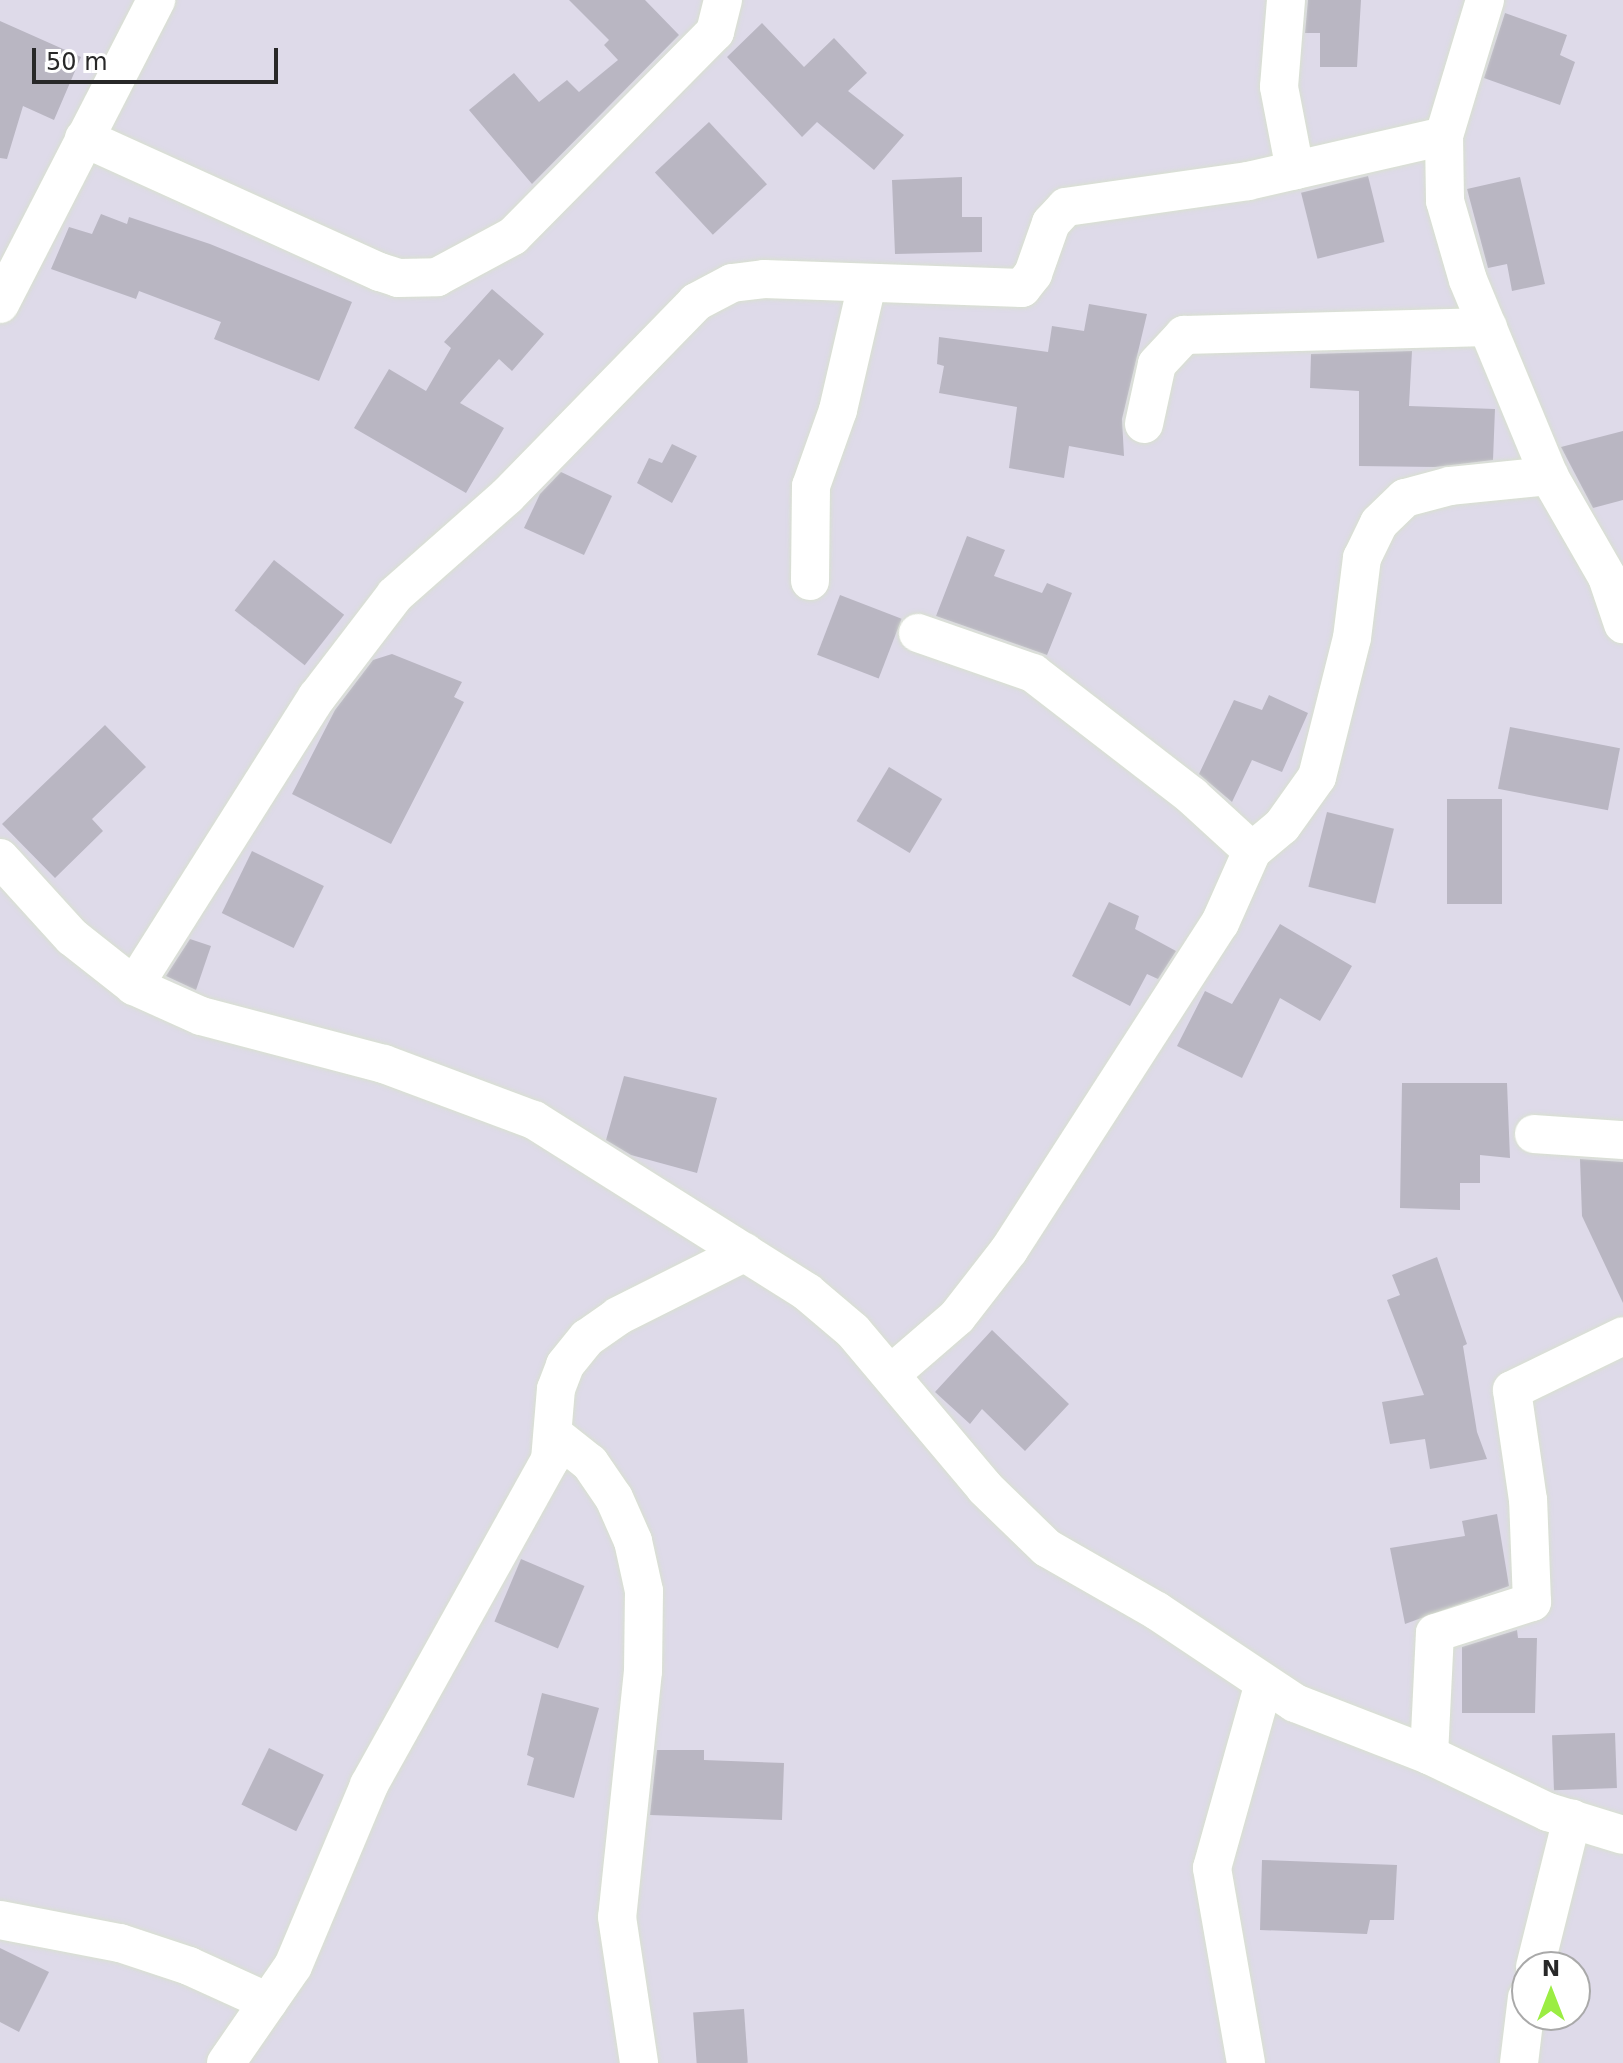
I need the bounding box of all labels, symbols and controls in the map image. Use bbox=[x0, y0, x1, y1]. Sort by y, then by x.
scale bar bbox=[36, 32, 282, 82]
text: 50 m bbox=[46, 48, 108, 76]
north arrow bbox=[1511, 1951, 1591, 2031]
text: N bbox=[1542, 1956, 1560, 1981]

